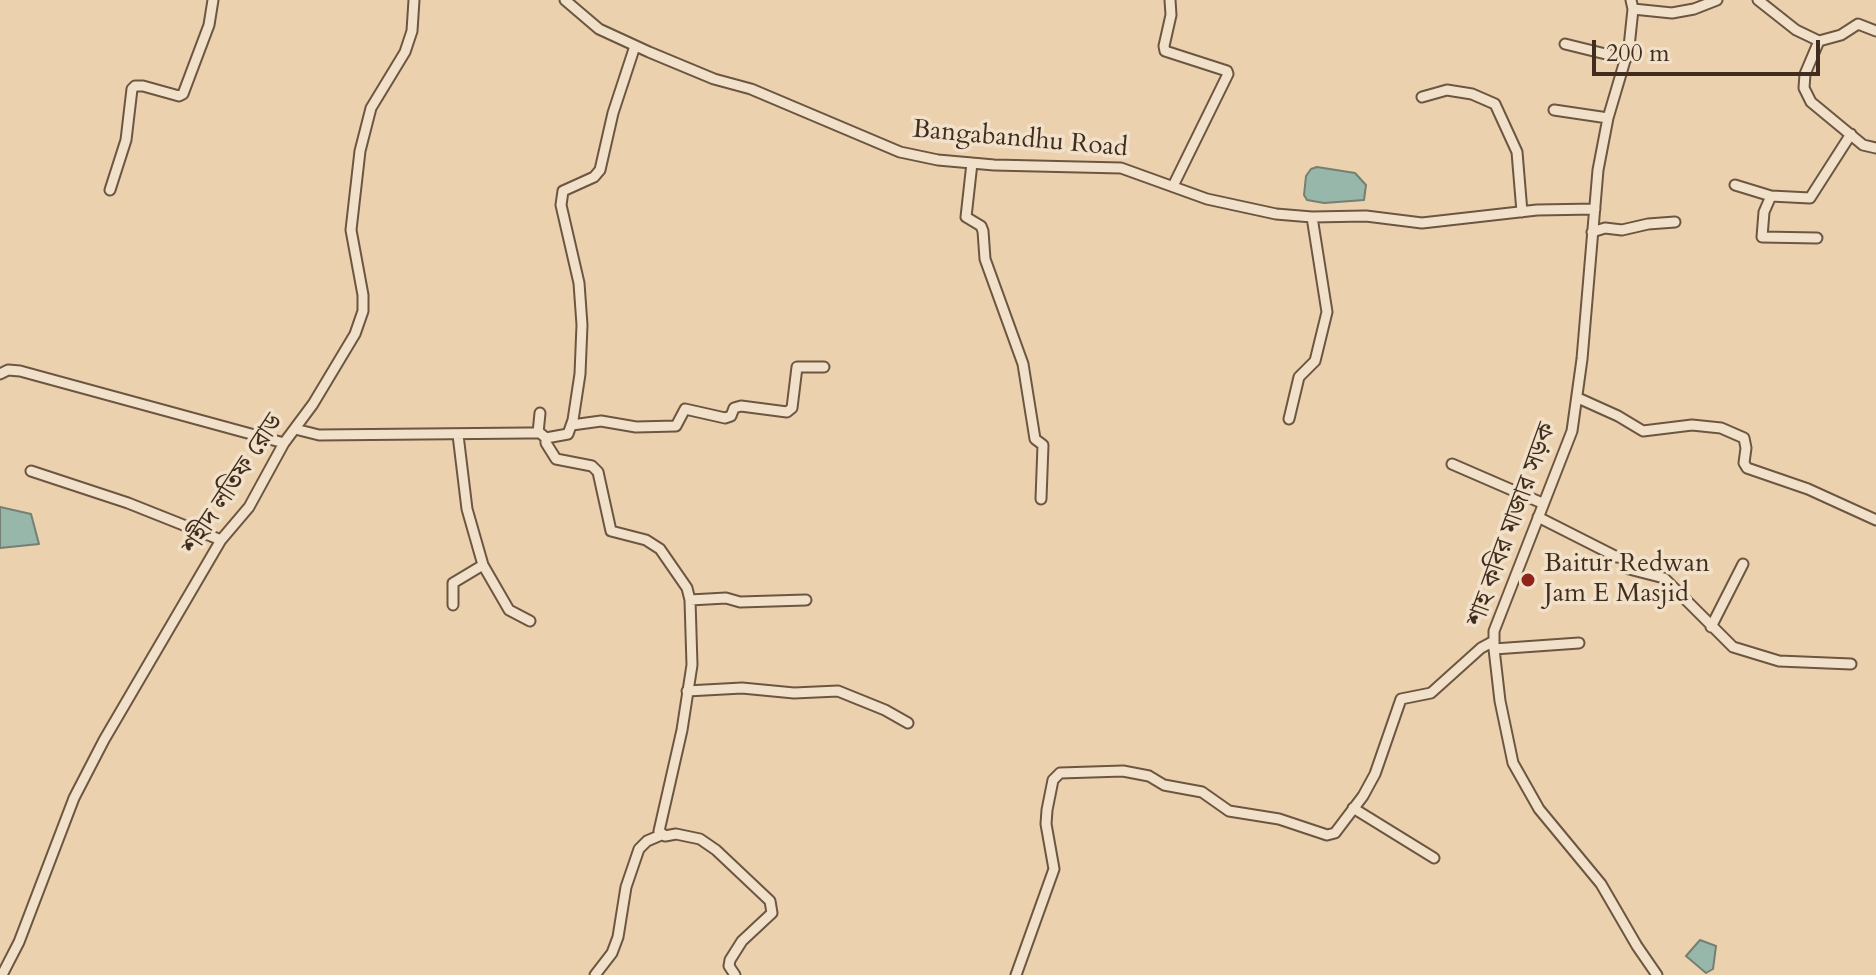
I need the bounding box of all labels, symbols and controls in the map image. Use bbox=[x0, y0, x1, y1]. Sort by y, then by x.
scale bar bbox=[1596, 24, 1824, 74]
text: 200 m bbox=[1606, 37, 1670, 70]
street label: Bangabandhu Road bbox=[911, 115, 1129, 165]
street label: শহীদ লতিফ রোড bbox=[177, 409, 291, 561]
street label: শাহ কবির মাজার সড়ক bbox=[1462, 419, 1564, 631]
place label: Baitur Redwan Jam E Masjid bbox=[1544, 549, 1710, 610]
marker: Baitur Redwan Jam E Masjid bbox=[1519, 571, 1537, 589]

